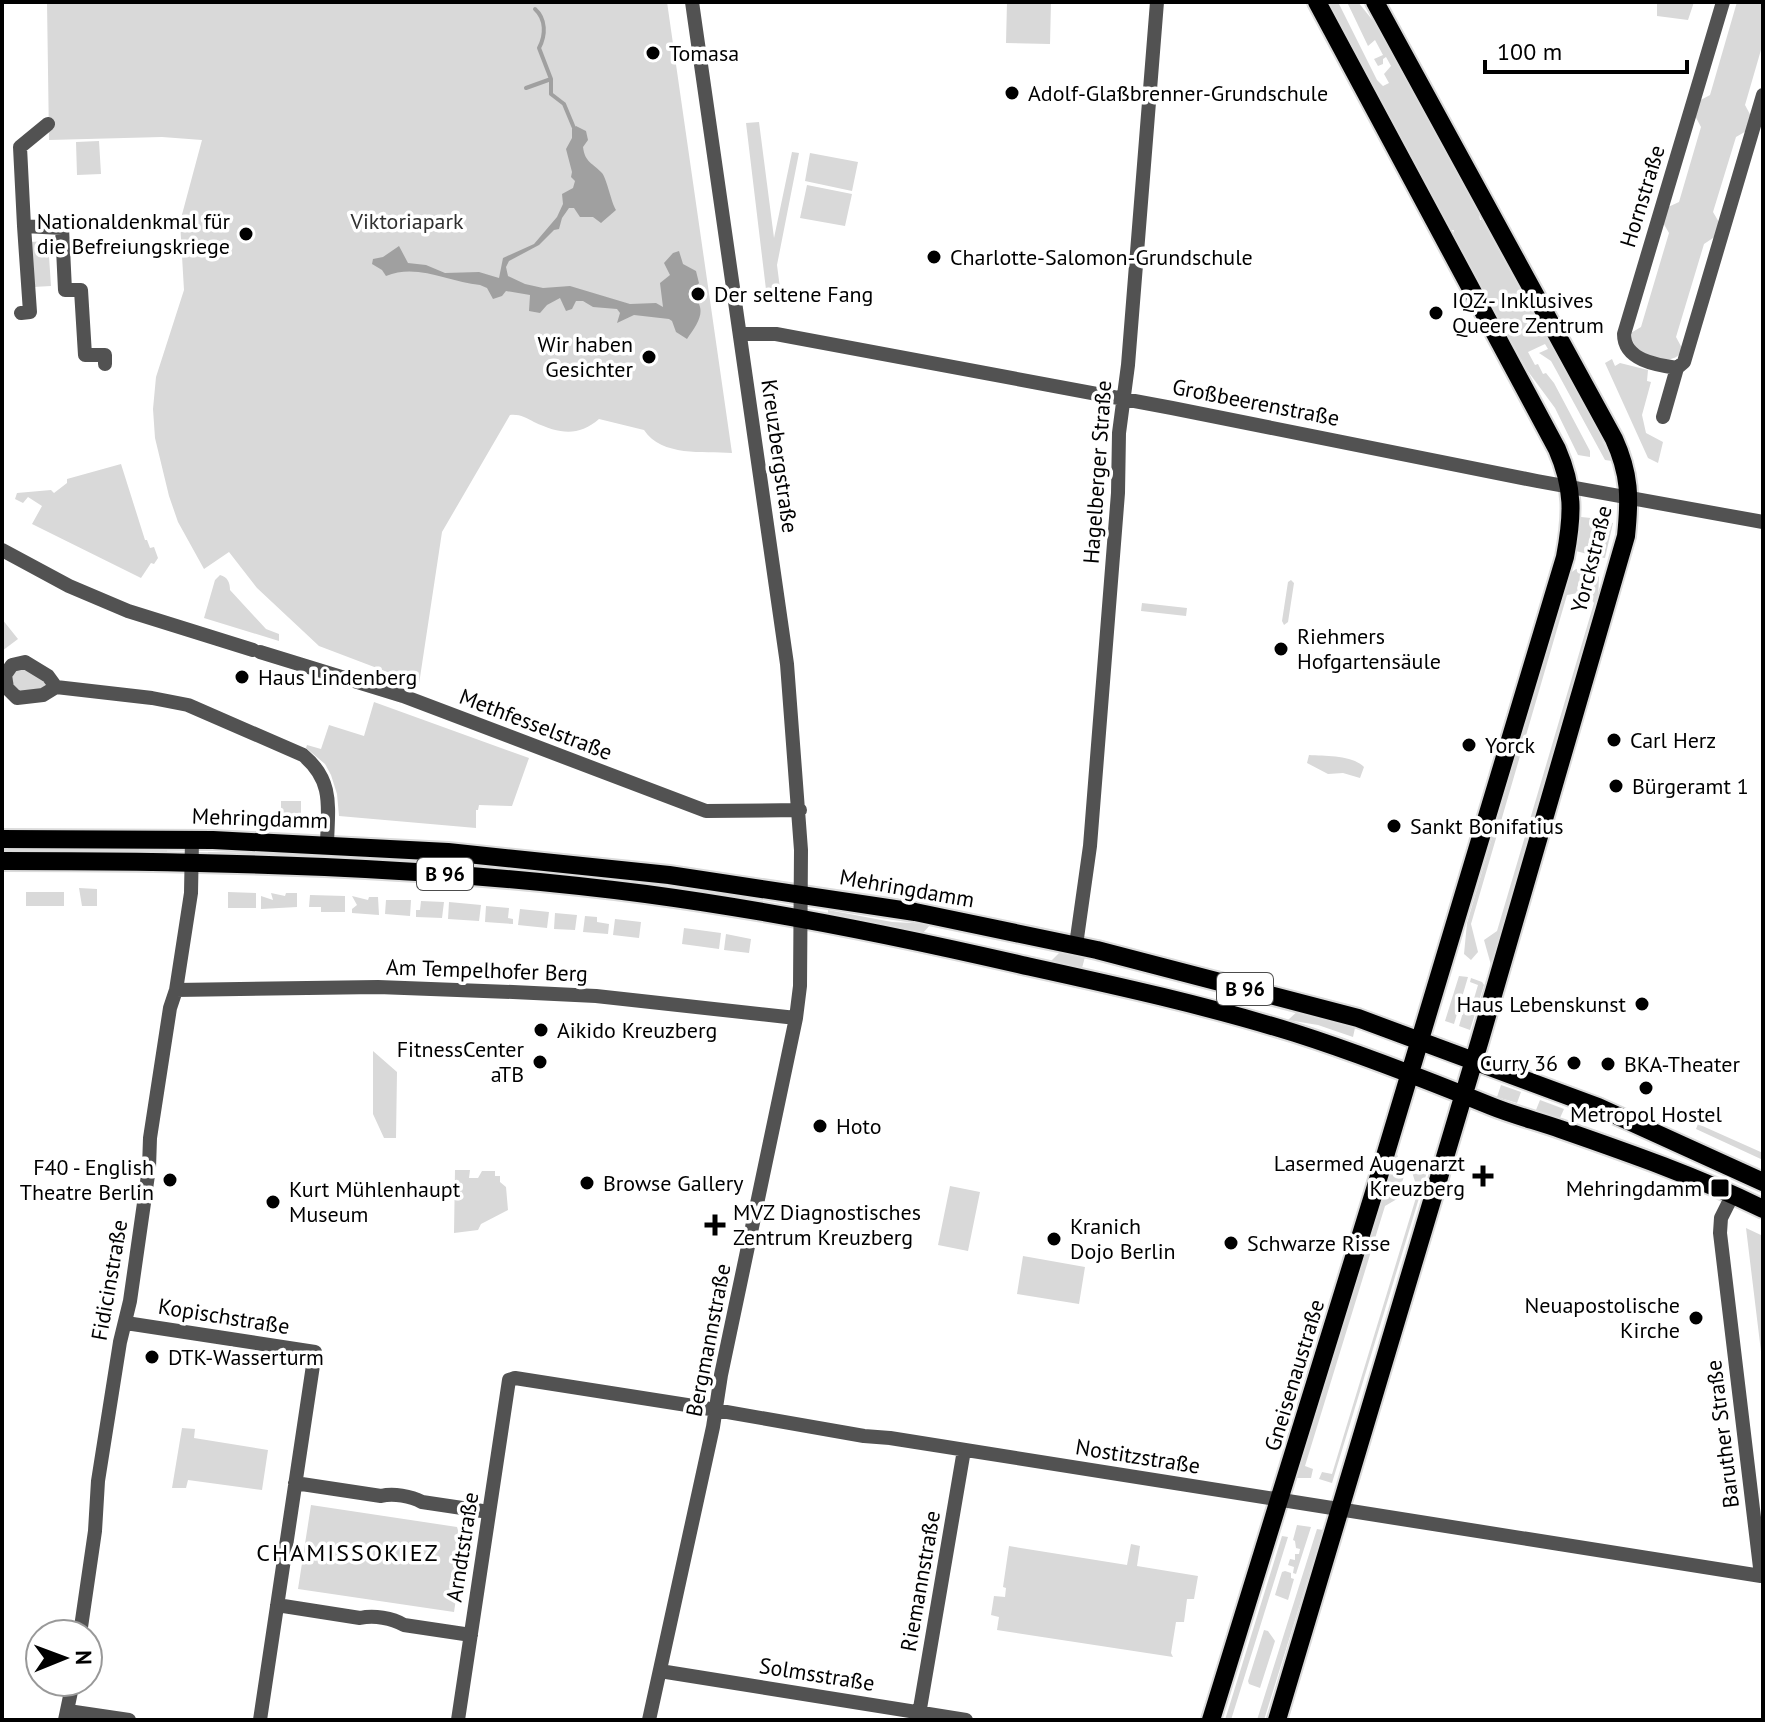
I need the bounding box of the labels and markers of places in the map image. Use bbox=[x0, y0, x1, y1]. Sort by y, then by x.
place label: Tomasa bbox=[669, 39, 739, 67]
marker: Tomasa bbox=[644, 44, 662, 62]
place label: Adolf-Glaßbrenner-Grundschule bbox=[1028, 79, 1328, 107]
marker: Adolf-Glaßbrenner-Grundschule bbox=[1003, 84, 1021, 102]
place label: Nationaldenkmal für die Befreiungskriege bbox=[37, 207, 231, 260]
marker: Nationaldenkmal für die Befreiungskriege bbox=[237, 225, 255, 243]
place label: Charlotte-Salomon-Grundschule bbox=[950, 243, 1253, 271]
marker: Charlotte-Salomon-Grundschule bbox=[925, 248, 943, 266]
place label: Der seltene Fang bbox=[714, 280, 873, 308]
marker: Der seltene Fang bbox=[689, 285, 707, 303]
place label: IQZ - Inklusives Queere Zentrum bbox=[1452, 286, 1604, 339]
marker: IQZ - Inklusives Queere Zentrum bbox=[1427, 304, 1445, 322]
place label: Wir haben Gesichter bbox=[537, 330, 634, 383]
marker: Wir haben Gesichter bbox=[640, 348, 658, 366]
place label: Riehmers Hofgartensäule bbox=[1297, 622, 1441, 675]
marker: Riehmers Hofgartensäule bbox=[1272, 640, 1290, 658]
place label: Haus Lindenberg bbox=[258, 663, 417, 691]
marker: Haus Lindenberg bbox=[233, 668, 251, 686]
place label: Carl Herz bbox=[1630, 726, 1716, 754]
place label: Yorck bbox=[1485, 731, 1536, 759]
marker: Carl Herz bbox=[1605, 731, 1623, 749]
marker: Yorck bbox=[1460, 736, 1478, 754]
place label: Bürgeramt 1 bbox=[1632, 772, 1749, 800]
marker: Bürgeramt 1 bbox=[1607, 777, 1625, 795]
place label: Sankt Bonifatius bbox=[1410, 812, 1563, 840]
marker: Sankt Bonifatius bbox=[1385, 817, 1403, 835]
place label: Haus Lebenskunst bbox=[1457, 990, 1627, 1018]
marker: Haus Lebenskunst bbox=[1633, 995, 1651, 1013]
place label: Aikido Kreuzberg bbox=[557, 1016, 717, 1044]
marker: Aikido Kreuzberg bbox=[532, 1021, 550, 1039]
place label: FitnessCenter aTB bbox=[397, 1035, 525, 1088]
place label: Curry 36 bbox=[1480, 1049, 1558, 1077]
place label: BKA-Theater bbox=[1624, 1050, 1740, 1078]
marker: FitnessCenter aTB bbox=[531, 1053, 549, 1071]
marker: Curry 36 bbox=[1565, 1054, 1583, 1072]
marker: BKA-Theater bbox=[1599, 1055, 1617, 1073]
marker: Metropol Hostel bbox=[1637, 1079, 1655, 1097]
place label: Metropol Hostel bbox=[1570, 1100, 1723, 1128]
place label: Hoto bbox=[836, 1112, 882, 1140]
marker: Hoto bbox=[811, 1117, 829, 1135]
place label: Lasermed Augenarzt Kreuzberg bbox=[1274, 1149, 1466, 1202]
place label: F40 - English Theatre Berlin bbox=[20, 1153, 154, 1206]
marker: Lasermed Augenarzt Kreuzberg bbox=[1472, 1165, 1494, 1187]
place label: Browse Gallery bbox=[603, 1169, 744, 1197]
marker: F40 - English Theatre Berlin bbox=[161, 1171, 179, 1189]
marker: Browse Gallery bbox=[578, 1174, 596, 1192]
place label: Mehringdamm bbox=[1566, 1174, 1702, 1202]
place label: Kurt Mühlenhaupt Museum bbox=[289, 1175, 461, 1228]
marker: Mehringdamm bbox=[1709, 1177, 1731, 1199]
marker: Kurt Mühlenhaupt Museum bbox=[264, 1193, 282, 1211]
place label: MVZ Diagnostisches Zentrum Kreuzberg bbox=[733, 1198, 921, 1251]
place label: Kranich Dojo Berlin bbox=[1070, 1212, 1176, 1265]
marker: MVZ Diagnostisches Zentrum Kreuzberg bbox=[704, 1214, 726, 1236]
place label: Schwarze Risse bbox=[1247, 1229, 1390, 1257]
marker: Kranich Dojo Berlin bbox=[1045, 1230, 1063, 1248]
marker: Schwarze Risse bbox=[1222, 1234, 1240, 1252]
place label: Neuapostolische Kirche bbox=[1525, 1291, 1680, 1344]
marker: Neuapostolische Kirche bbox=[1687, 1309, 1705, 1327]
place label: DTK-Wasserturm bbox=[168, 1343, 324, 1371]
marker: DTK-Wasserturm bbox=[143, 1348, 161, 1366]

